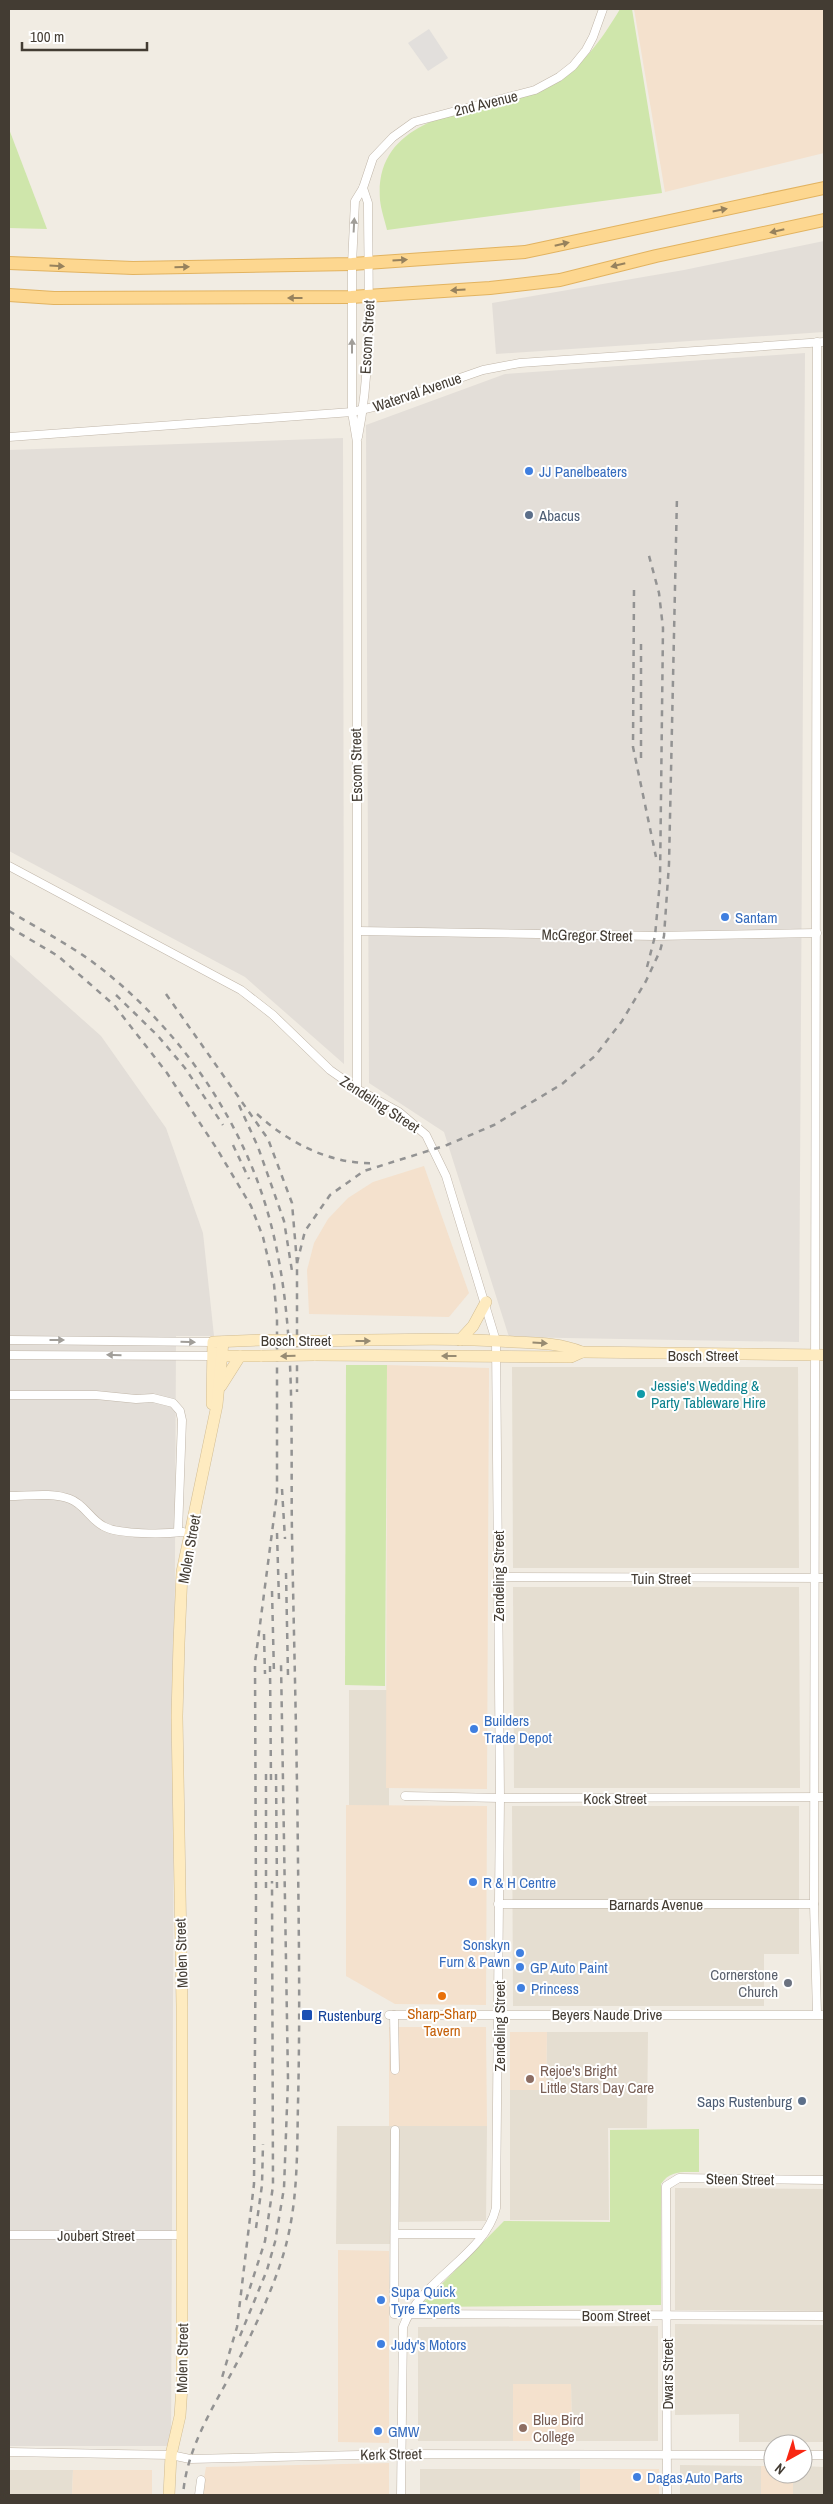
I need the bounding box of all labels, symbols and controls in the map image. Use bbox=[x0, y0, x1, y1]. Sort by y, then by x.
scale bar bbox=[22, 20, 148, 52]
text: 100 m bbox=[30, 26, 64, 47]
street label: 2nd Avenue bbox=[452, 85, 520, 121]
one-way arrow bbox=[713, 205, 729, 213]
one-way arrow bbox=[350, 217, 358, 233]
one-way arrow bbox=[769, 227, 784, 235]
one-way arrow bbox=[554, 239, 570, 247]
one-way arrow bbox=[392, 255, 408, 263]
one-way arrow bbox=[610, 262, 625, 270]
one-way arrow bbox=[50, 263, 66, 271]
one-way arrow bbox=[174, 263, 190, 271]
one-way arrow bbox=[449, 287, 465, 295]
one-way arrow bbox=[287, 294, 303, 302]
street label: Escom Street bbox=[355, 299, 379, 374]
one-way arrow bbox=[348, 337, 356, 353]
street label: Waterval Avenue bbox=[370, 367, 464, 417]
place label: JJ Panelbeaters bbox=[539, 461, 627, 482]
marker: JJ Panelbeaters bbox=[523, 465, 535, 477]
place label: Abacus bbox=[538, 505, 580, 526]
marker: Abacus bbox=[523, 509, 535, 521]
street label: Escom Street bbox=[345, 727, 367, 802]
place label: Santam bbox=[735, 907, 777, 928]
marker: Santam bbox=[719, 911, 731, 923]
street label: McGregor Street bbox=[541, 924, 633, 946]
street label: Zendeling Street bbox=[336, 1070, 424, 1138]
street label: Bosch Street bbox=[261, 1330, 332, 1351]
one-way arrow bbox=[50, 1336, 66, 1344]
one-way arrow bbox=[355, 1336, 371, 1344]
one-way arrow bbox=[180, 1339, 196, 1347]
one-way arrow bbox=[532, 1340, 548, 1348]
street label: Bosch Street bbox=[668, 1345, 739, 1366]
one-way arrow bbox=[106, 1351, 122, 1359]
one-way arrow bbox=[280, 1352, 296, 1360]
one-way arrow bbox=[441, 1352, 457, 1360]
place label: Jessie's Wedding & Party Tableware Hire bbox=[651, 1375, 766, 1413]
marker: Jessie's Wedding & Party Tableware Hire bbox=[635, 1388, 647, 1400]
street label: Molen Street bbox=[173, 1512, 205, 1585]
street label: Zendeling Street bbox=[488, 1530, 509, 1621]
street label: Tuin Street bbox=[631, 1568, 691, 1589]
place label: Builders Trade Depot bbox=[484, 1710, 553, 1748]
marker: Builders Trade Depot bbox=[468, 1723, 480, 1735]
street label: Kock Street bbox=[583, 1788, 647, 1809]
place label: R & H Centre bbox=[483, 1872, 556, 1893]
marker: R & H Centre bbox=[467, 1876, 479, 1888]
street label: Barnards Avenue bbox=[609, 1894, 703, 1915]
street label: Molen Street bbox=[169, 1917, 193, 1988]
place label: Sonskyn Furn & Pawn bbox=[439, 1934, 510, 1972]
marker: Sonskyn Furn & Pawn bbox=[514, 1947, 526, 1959]
place label: GP Auto Paint bbox=[530, 1957, 608, 1978]
marker: GP Auto Paint bbox=[514, 1961, 526, 1973]
place label: Cornerstone Church bbox=[710, 1964, 778, 2002]
marker: Cornerstone Church bbox=[782, 1977, 794, 1989]
place label: Princess bbox=[531, 1978, 579, 1999]
street label: Zendeling Street bbox=[489, 1980, 510, 2071]
marker: Princess bbox=[515, 1982, 527, 1994]
marker: Sharp-Sharp Tavern bbox=[436, 1990, 448, 2002]
place label: Sharp-Sharp Tavern bbox=[407, 2003, 477, 2041]
street label: Beyers Naude Drive bbox=[552, 2004, 663, 2025]
place label: Rustenburg bbox=[318, 2005, 382, 2026]
marker: Rustenburg bbox=[300, 2008, 314, 2022]
place label: Rejoe's Bright Little Stars Day Care bbox=[540, 2060, 654, 2098]
marker: Rejoe's Bright Little Stars Day Care bbox=[524, 2073, 536, 2085]
place label: Saps Rustenburg bbox=[697, 2091, 792, 2112]
marker: Saps Rustenburg bbox=[796, 2095, 808, 2107]
street label: Steen Street bbox=[706, 2168, 775, 2190]
street label: Joubert Street bbox=[57, 2225, 135, 2246]
place label: Supa Quick Tyre Experts bbox=[391, 2281, 460, 2319]
marker: Supa Quick Tyre Experts bbox=[375, 2294, 387, 2306]
street label: Boom Street bbox=[582, 2305, 651, 2326]
street label: Molen Street bbox=[171, 2322, 193, 2393]
place label: Judy's Motors bbox=[391, 2334, 467, 2355]
marker: Judy's Motors bbox=[375, 2338, 387, 2350]
street label: Dwars Street bbox=[657, 2338, 678, 2410]
place label: Blue Bird College bbox=[533, 2409, 584, 2447]
place label: GMW bbox=[388, 2421, 420, 2442]
marker: Blue Bird College bbox=[517, 2422, 529, 2434]
marker: GMW bbox=[372, 2425, 384, 2437]
north arrow bbox=[763, 2434, 813, 2484]
street label: Kerk Street bbox=[360, 2443, 423, 2465]
text: N bbox=[771, 2459, 789, 2479]
place label: Dagas Auto Parts bbox=[647, 2467, 743, 2488]
marker: Dagas Auto Parts bbox=[631, 2471, 643, 2483]

